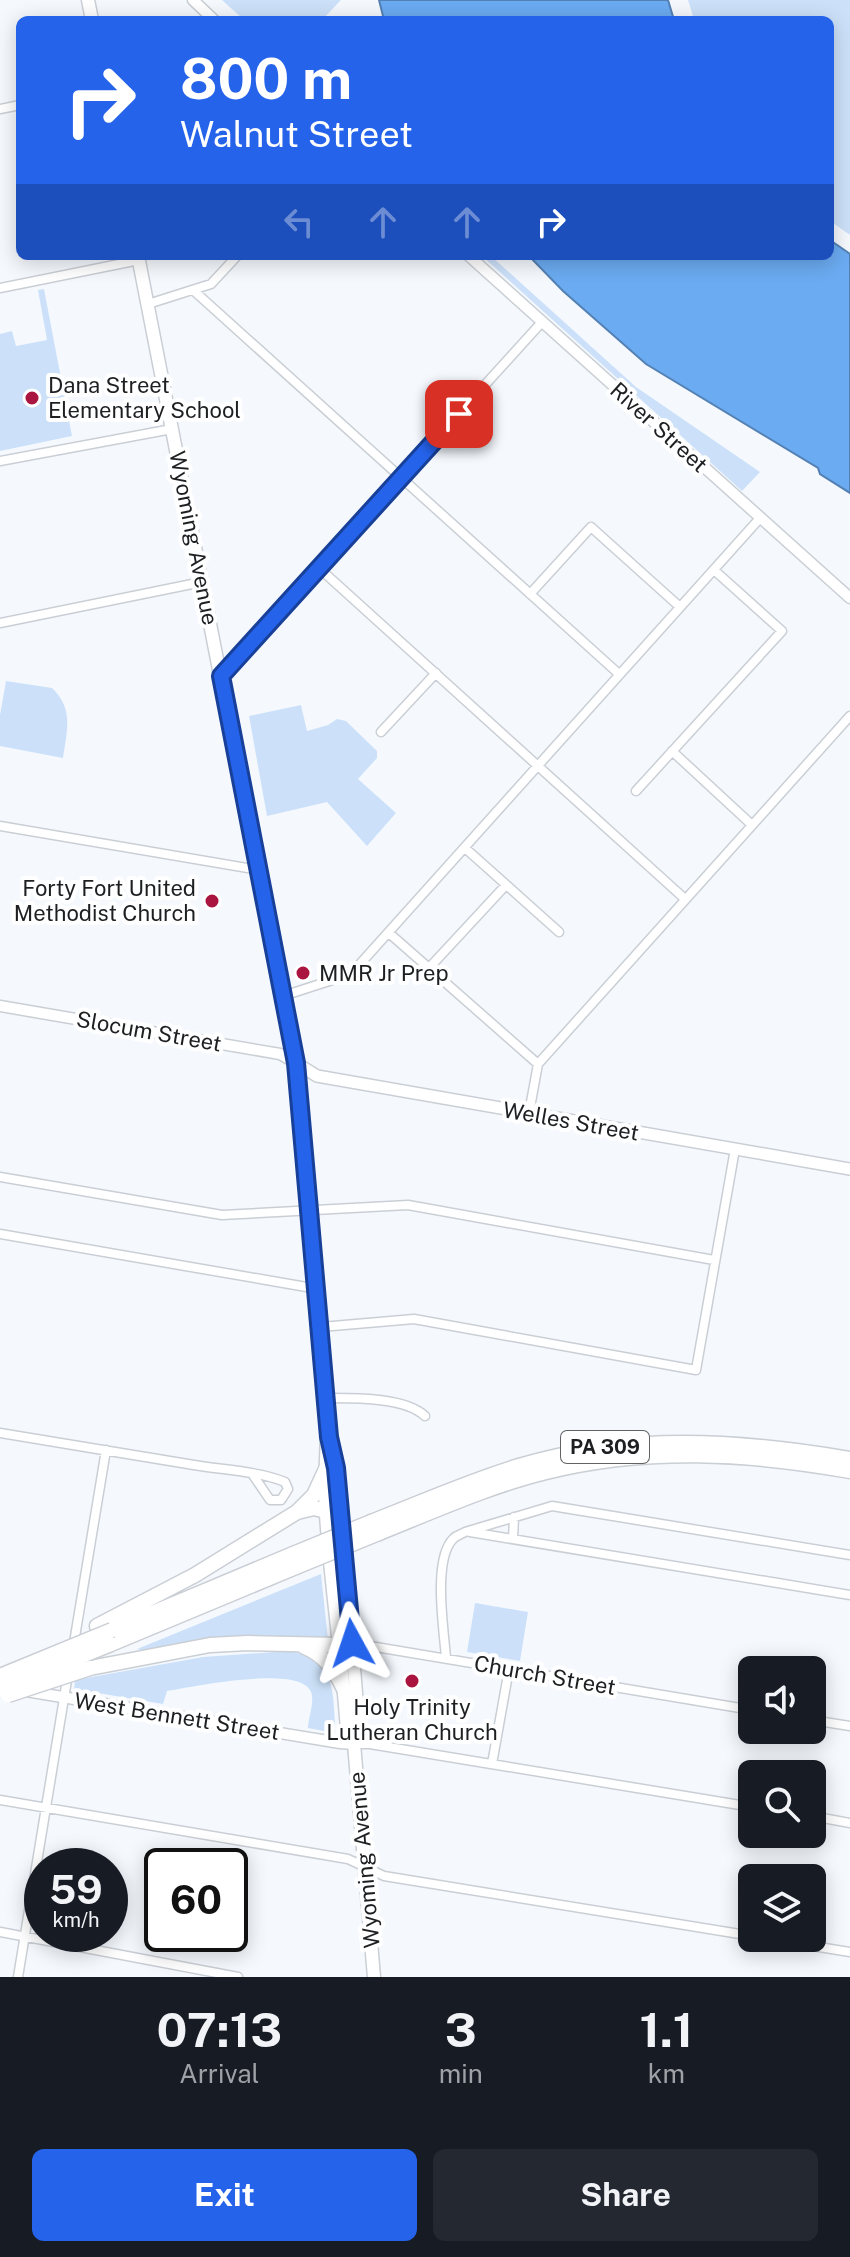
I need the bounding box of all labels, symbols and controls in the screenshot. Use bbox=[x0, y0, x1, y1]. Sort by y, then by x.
text: 800 m bbox=[180, 46, 352, 112]
icon: right bbox=[48, 48, 152, 152]
text: Walnut Street bbox=[180, 113, 413, 155]
icon: left bbox=[277, 200, 321, 244]
icon: ahead bbox=[361, 200, 405, 244]
icon: ahead bbox=[445, 200, 489, 244]
icon: right bbox=[529, 200, 573, 244]
place label: Dana Street Elementary School bbox=[48, 372, 241, 423]
street label: River Street bbox=[605, 377, 713, 477]
pin bbox=[425, 380, 493, 448]
marker: Dana Street Elementary School bbox=[23, 389, 41, 407]
icon: arrive bbox=[437, 392, 481, 436]
street label: Wyoming Avenue bbox=[164, 449, 224, 627]
place label: Forty Fort United Methodist Church bbox=[14, 875, 196, 926]
marker: Forty Fort United Methodist Church bbox=[203, 892, 221, 910]
place label: MMR Jr Prep bbox=[319, 960, 449, 986]
marker: MMR Jr Prep bbox=[294, 964, 312, 982]
street label: Slocum Street bbox=[74, 1005, 224, 1057]
street label: Welles Street bbox=[501, 1096, 641, 1146]
road number: PA 309 bbox=[561, 1431, 649, 1463]
position arrow bbox=[310, 1601, 394, 1685]
street label: Church Street bbox=[472, 1650, 618, 1700]
map controls bbox=[738, 1656, 826, 1952]
button: sound bbox=[738, 1656, 826, 1744]
marker: Holy Trinity Lutheran Church bbox=[403, 1672, 421, 1690]
street label: West Bennett Street bbox=[73, 1687, 281, 1745]
place label: Holy Trinity Lutheran Church bbox=[326, 1694, 498, 1745]
button: search bbox=[738, 1760, 826, 1848]
street label: Wyoming Avenue bbox=[343, 1771, 385, 1949]
speed limit sign: 60 bbox=[144, 1848, 248, 1952]
button: layers bbox=[738, 1864, 826, 1952]
text: 59 bbox=[49, 1866, 103, 1913]
text: km/h bbox=[52, 1908, 100, 1932]
text: 07:13 bbox=[157, 2001, 282, 2058]
text: 3 bbox=[445, 2001, 477, 2058]
text: 1.1 bbox=[639, 2001, 693, 2058]
text: Arrival bbox=[179, 2058, 260, 2089]
text: min bbox=[439, 2058, 483, 2089]
text: km bbox=[648, 2058, 685, 2089]
button: Exit bbox=[32, 2149, 417, 2241]
button: Share bbox=[433, 2149, 818, 2241]

